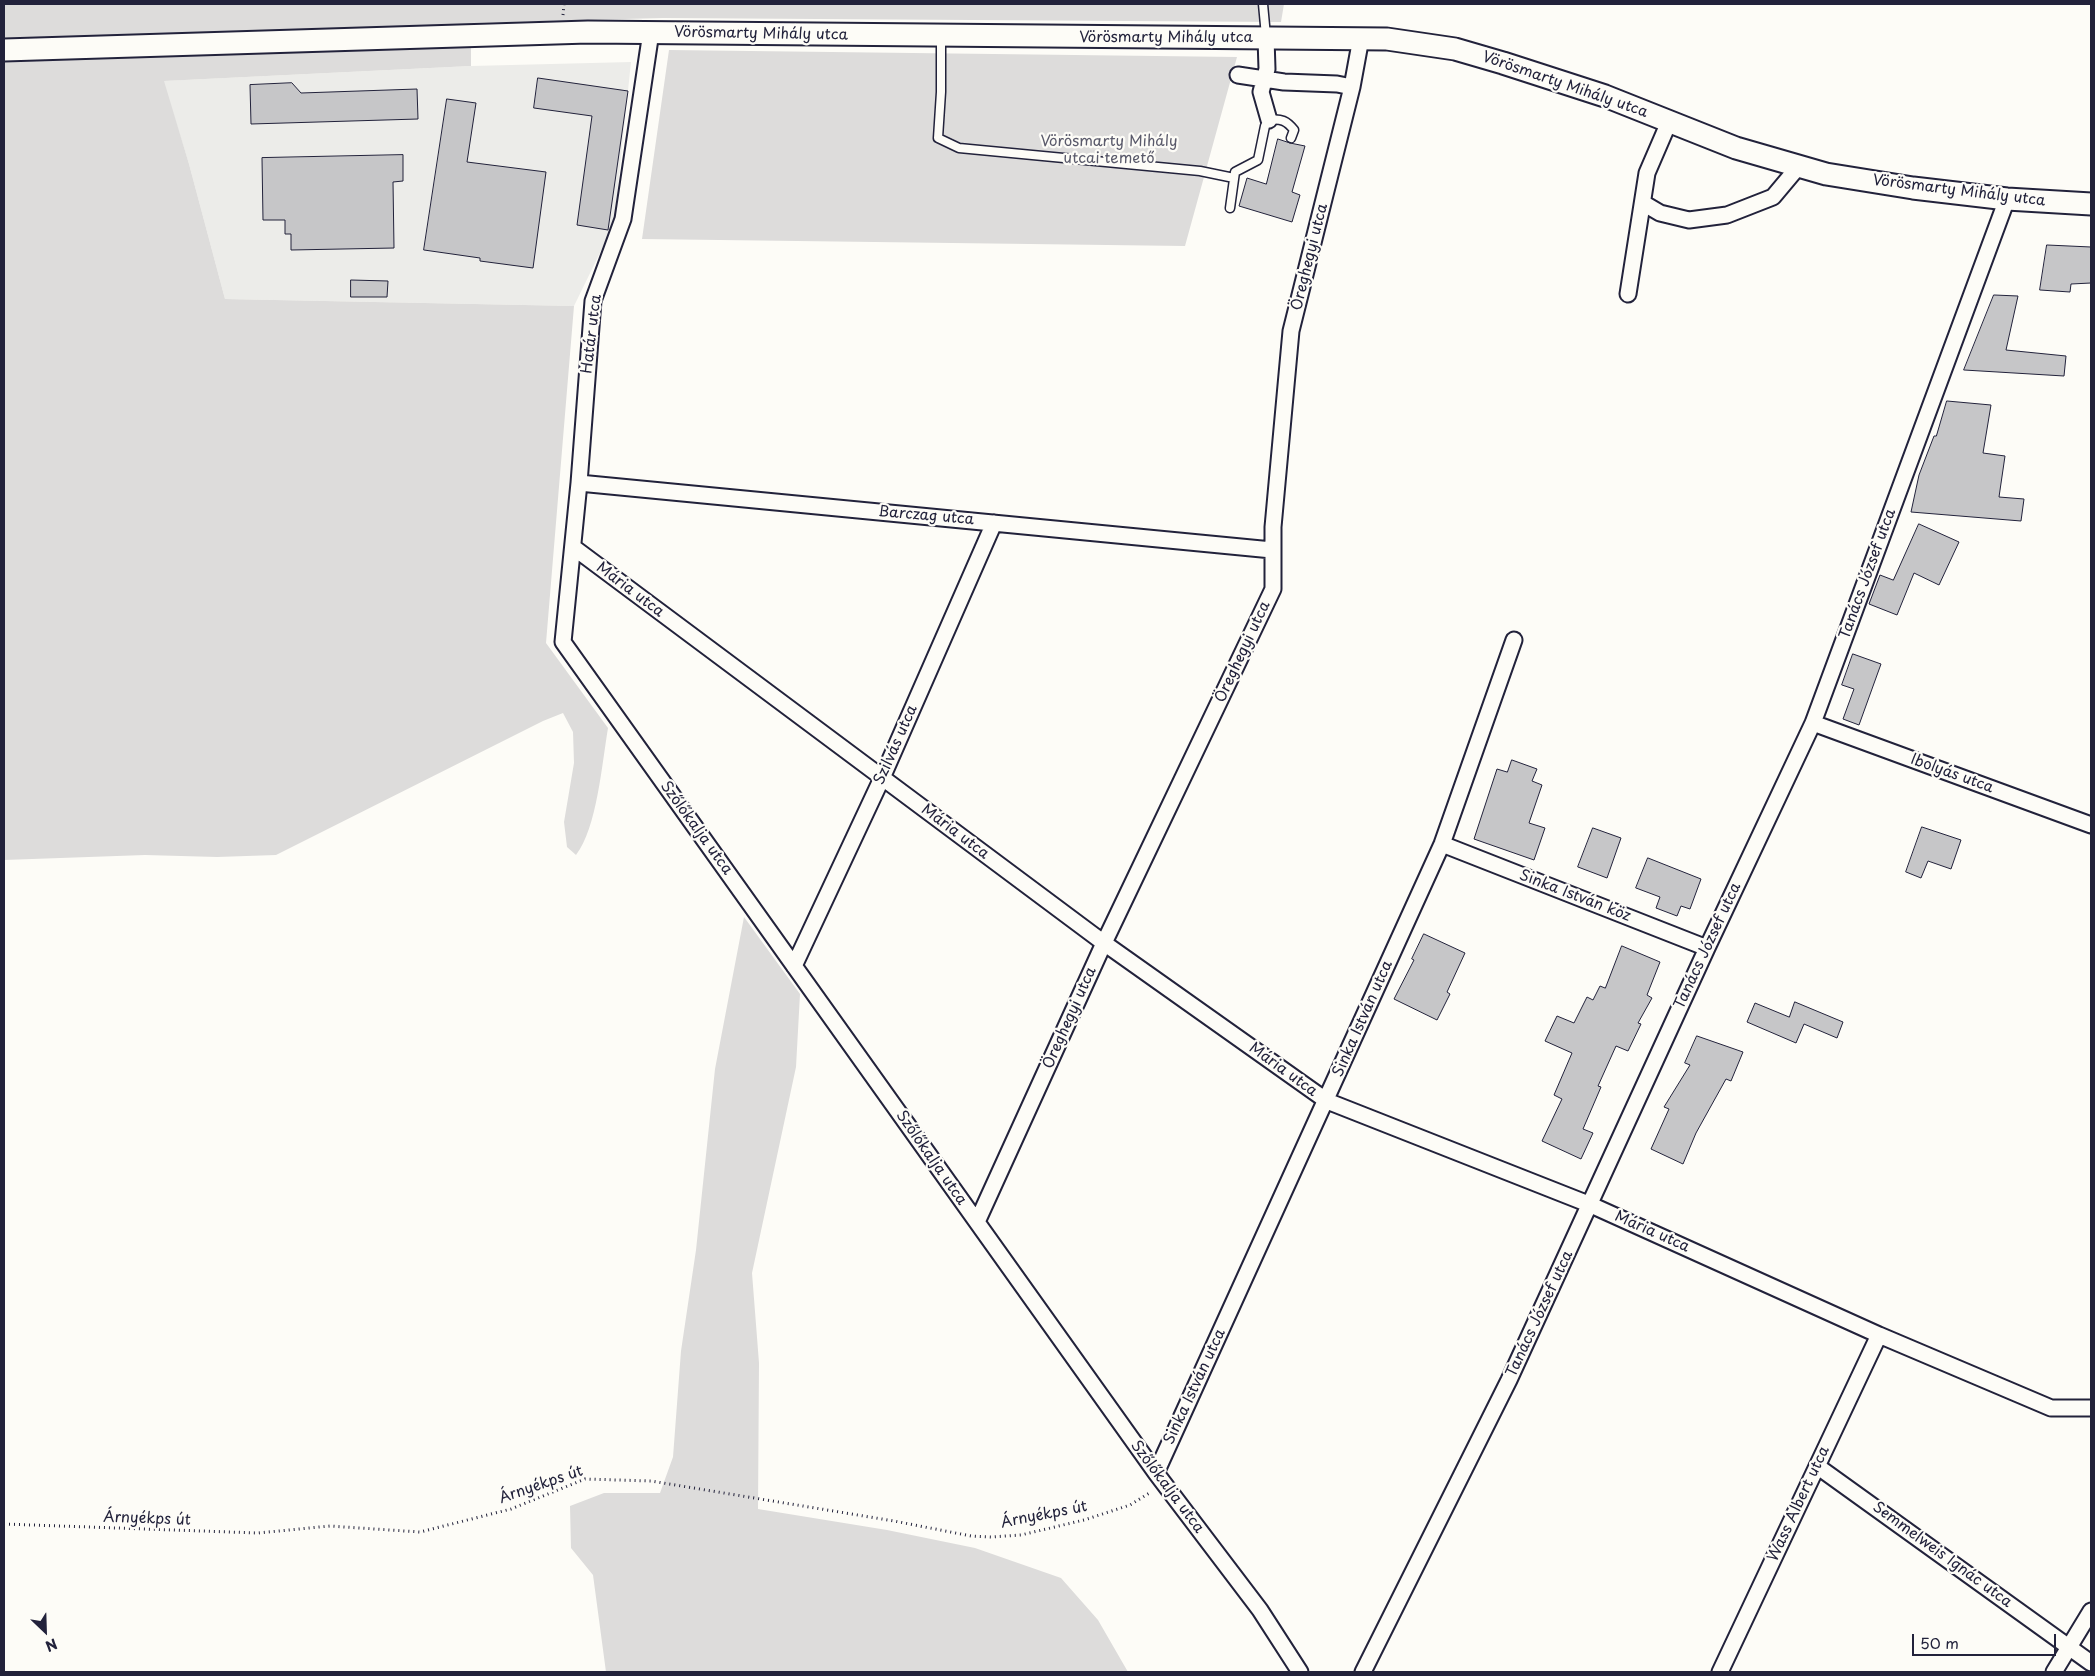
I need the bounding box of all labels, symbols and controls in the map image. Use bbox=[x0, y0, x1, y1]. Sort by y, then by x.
street label: Vörösmarty Mihály utca bbox=[674, 23, 848, 45]
street label: Vörösmarty Mihály utca bbox=[1079, 29, 1253, 47]
street label: Vörösmarty Mihály utca bbox=[1480, 48, 1650, 122]
park label: Vörösmarty Mihály utcai temető bbox=[1040, 133, 1178, 168]
street label: Vörösmarty Mihály utca bbox=[1872, 171, 2046, 211]
street label: Öreghegyi utca bbox=[1288, 202, 1332, 312]
street label: Határ utca bbox=[578, 293, 606, 375]
street label: Barczag utca bbox=[877, 503, 975, 529]
street label: Tanács József utca bbox=[1836, 506, 1900, 642]
street label: Mária utca bbox=[593, 559, 667, 621]
street label: Öreghegyi utca bbox=[1212, 599, 1274, 705]
street label: Szilvás utca bbox=[870, 702, 922, 788]
street label: Ibolyás utca bbox=[1908, 751, 1996, 797]
street label: Szőlőkalja utca bbox=[656, 778, 736, 878]
street label: Mária utca bbox=[918, 801, 992, 863]
street label: Sinka István köz bbox=[1517, 866, 1633, 926]
street label: Tanács József utca bbox=[1671, 880, 1745, 1012]
street label: Sinka István utca bbox=[1329, 958, 1397, 1080]
street label: Öreghegyi utca bbox=[1039, 964, 1101, 1072]
street label: Mária utca bbox=[1245, 1039, 1321, 1101]
street label: Szőlőkalja utca bbox=[892, 1107, 970, 1209]
street label: Mária utca bbox=[1612, 1208, 1692, 1256]
street label: Tanács József utca bbox=[1503, 1248, 1577, 1380]
street label: Sinka István utca bbox=[1160, 1326, 1230, 1448]
street label: Szőlőkalja utca bbox=[1126, 1437, 1208, 1537]
street label: Wass Albert utca bbox=[1764, 1443, 1834, 1565]
street label: Árnyékps út bbox=[497, 1462, 585, 1508]
street label: Árnyékps út bbox=[999, 1498, 1089, 1532]
street label: Semmelweis Ignác utca bbox=[1869, 1498, 2015, 1612]
street label: Árnyékps út bbox=[103, 1508, 191, 1530]
north arrow bbox=[20, 1606, 70, 1656]
scale bar bbox=[1915, 1624, 2059, 1656]
text: 50 m bbox=[1920, 1631, 1959, 1654]
text: N bbox=[42, 1633, 61, 1657]

